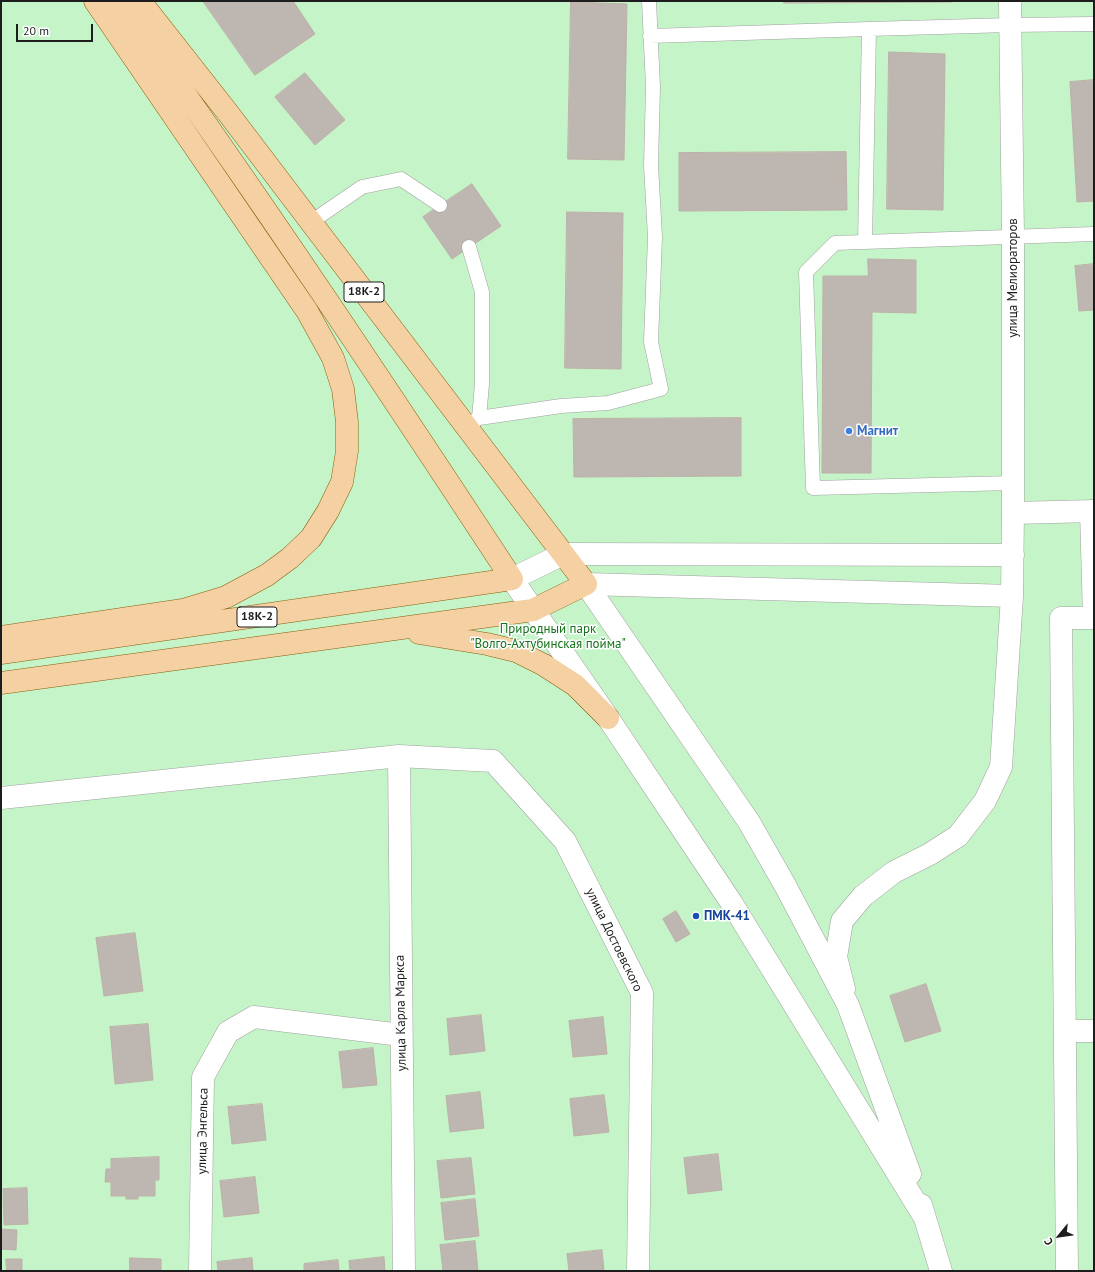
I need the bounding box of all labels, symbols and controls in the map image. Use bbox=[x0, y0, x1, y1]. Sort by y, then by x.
scale bar bbox=[18, 16, 95, 42]
text: 20 m bbox=[23, 23, 49, 38]
street label: улица Мелиораторов bbox=[1005, 218, 1021, 338]
road number: 18К-2 bbox=[344, 282, 384, 302]
place label: Магнит bbox=[857, 423, 898, 439]
marker: Магнит bbox=[844, 426, 854, 436]
road number: 18К-2 bbox=[237, 607, 277, 627]
park label: Природный парк "Волго-Ахтубинская пойма" bbox=[470, 621, 626, 652]
street label: улица Достоевского bbox=[582, 886, 646, 994]
place label: ПМК-41 bbox=[704, 908, 750, 924]
marker: ПМК-41 bbox=[691, 911, 701, 921]
street label: улица Карла Маркса bbox=[392, 955, 410, 1071]
street label: улица Энгельса bbox=[194, 1088, 212, 1174]
north arrow bbox=[1039, 1216, 1079, 1256]
text: С bbox=[1041, 1236, 1056, 1248]

